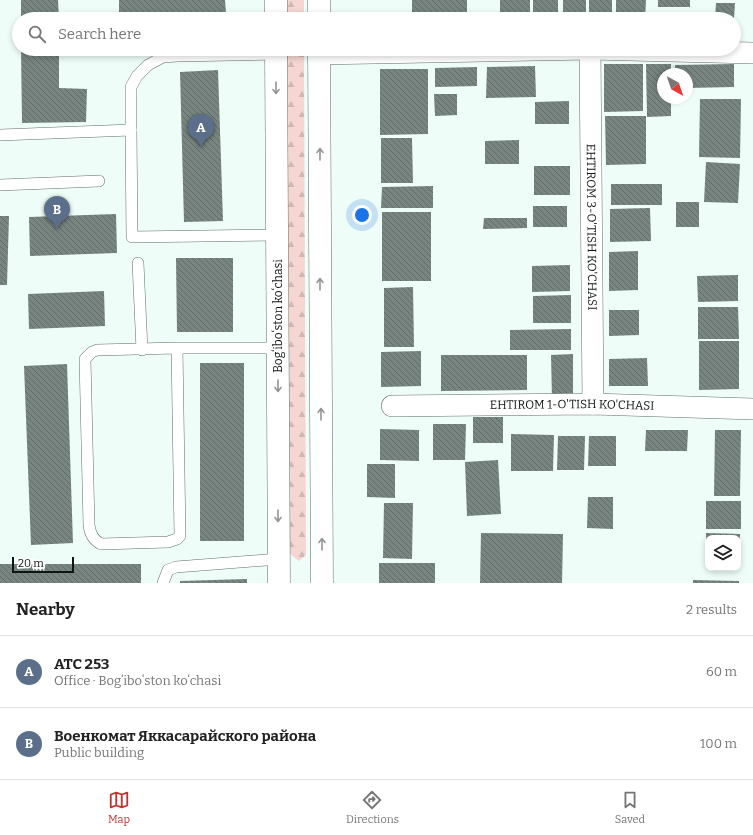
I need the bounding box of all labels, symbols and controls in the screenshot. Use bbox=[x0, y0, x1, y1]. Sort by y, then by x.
search box bbox=[12, 12, 741, 56]
icon: search bbox=[26, 23, 48, 45]
text: Search here bbox=[58, 25, 141, 43]
north arrow bbox=[657, 68, 693, 104]
one-way arrow bbox=[272, 81, 280, 94]
pin: A bbox=[188, 114, 214, 147]
street label: EHTIROM 3-O'TISH KO'CHASI bbox=[584, 144, 599, 310]
one-way arrow bbox=[316, 148, 324, 161]
pin: B bbox=[44, 196, 70, 229]
your location bbox=[352, 205, 372, 225]
street label: Bogʻiboʻston koʻchasi bbox=[270, 259, 285, 373]
one-way arrow bbox=[316, 278, 324, 291]
one-way arrow bbox=[274, 379, 282, 392]
street label: EHTIROM 1-O'TISH KO'CHASI bbox=[490, 397, 655, 413]
one-way arrow bbox=[317, 408, 325, 421]
one-way arrow bbox=[274, 509, 282, 522]
map controls bbox=[705, 535, 741, 571]
button: layers bbox=[705, 535, 741, 571]
one-way arrow bbox=[318, 538, 326, 551]
scale bar bbox=[12, 555, 74, 574]
text: 20 m bbox=[18, 557, 44, 570]
text: Nearby bbox=[16, 599, 75, 620]
text: 2 results bbox=[686, 602, 737, 617]
text: АТС 253 bbox=[54, 655, 109, 673]
text: A bbox=[24, 664, 34, 679]
text: 60 m bbox=[706, 664, 737, 679]
text: Office · Bogʻiboʻston koʻchasi bbox=[54, 673, 221, 688]
text: Военкомат Яккасарайского района bbox=[54, 727, 316, 745]
text: B bbox=[25, 736, 33, 751]
text: 100 m bbox=[700, 736, 737, 751]
text: Public building bbox=[54, 745, 144, 760]
tab: Map bbox=[108, 789, 130, 826]
tab: Directions bbox=[346, 789, 399, 826]
tab: Saved bbox=[615, 789, 645, 826]

